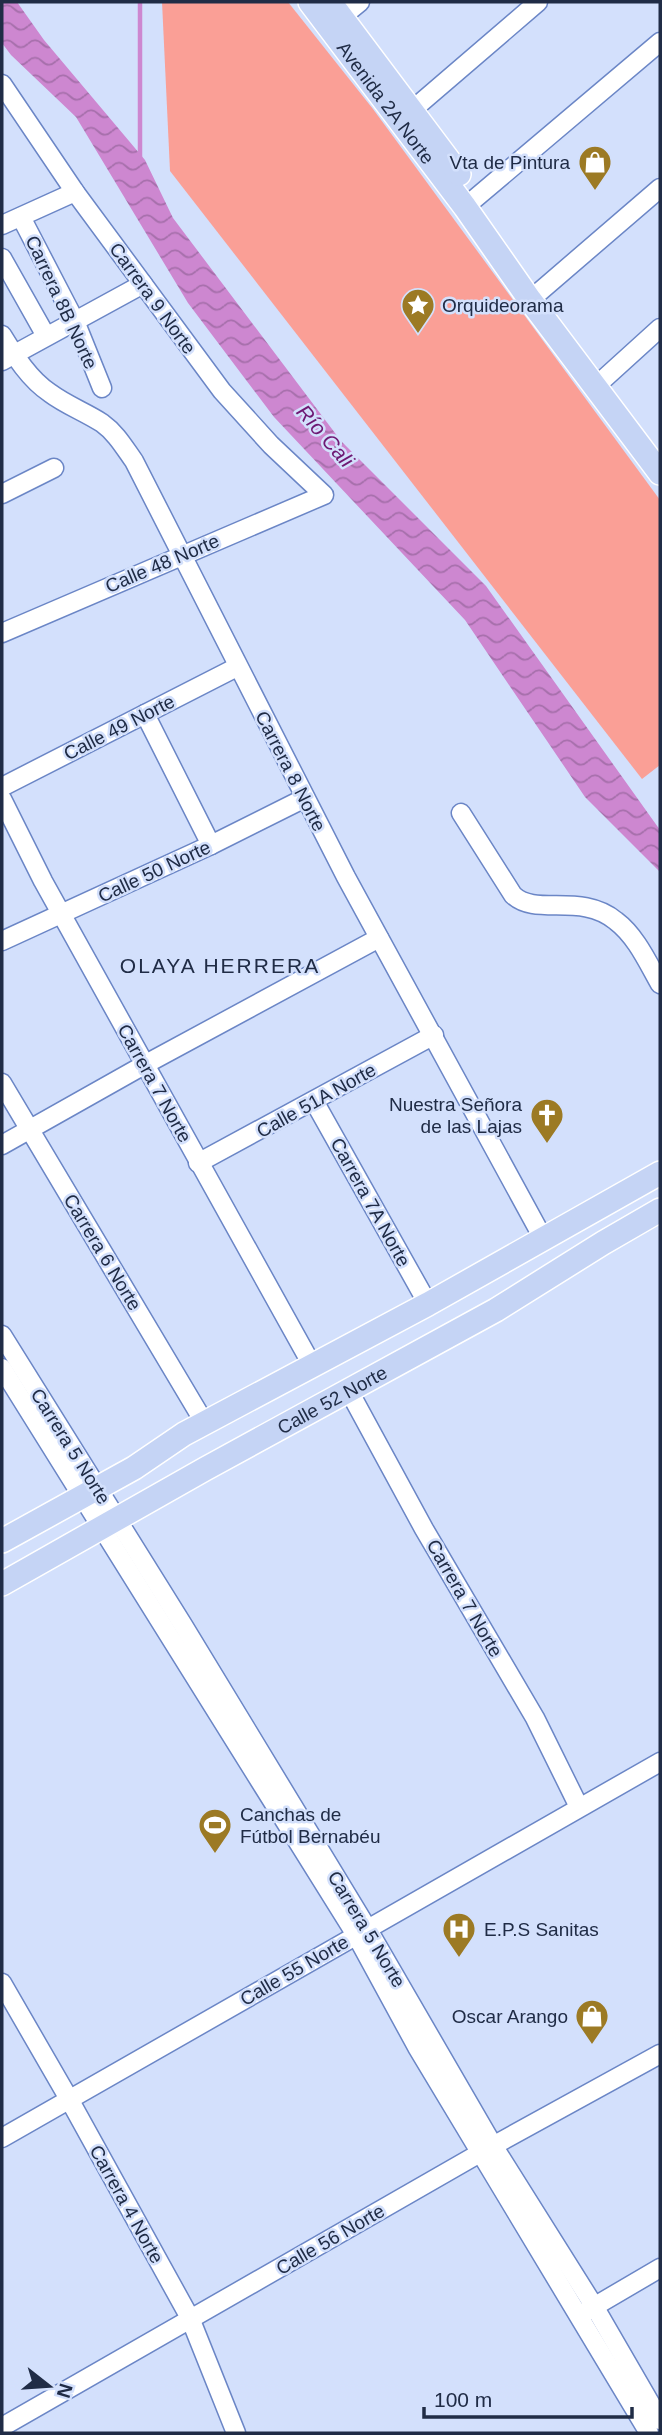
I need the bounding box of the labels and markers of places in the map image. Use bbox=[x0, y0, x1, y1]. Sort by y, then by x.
shop icon: Vta de Pintura bbox=[576, 143, 614, 192]
place label: Vta de Pintura bbox=[450, 152, 570, 173]
place icon: Orquideorama bbox=[399, 286, 437, 335]
place label: Orquideorama bbox=[442, 295, 564, 316]
place label: Nuestra Señora de las Lajas bbox=[389, 1094, 522, 1137]
church icon: Nuestra Señora de las Lajas bbox=[528, 1096, 566, 1145]
place label: Canchas de Fútbol Bernabéu bbox=[240, 1804, 381, 1847]
sports icon: Canchas de Fútbol Bernabéu bbox=[196, 1806, 234, 1855]
hospital icon: E.P.S Sanitas bbox=[440, 1910, 478, 1959]
place label: E.P.S Sanitas bbox=[484, 1919, 599, 1940]
shop icon: Oscar Arango bbox=[573, 1997, 611, 2046]
place label: Oscar Arango bbox=[452, 2006, 568, 2027]

